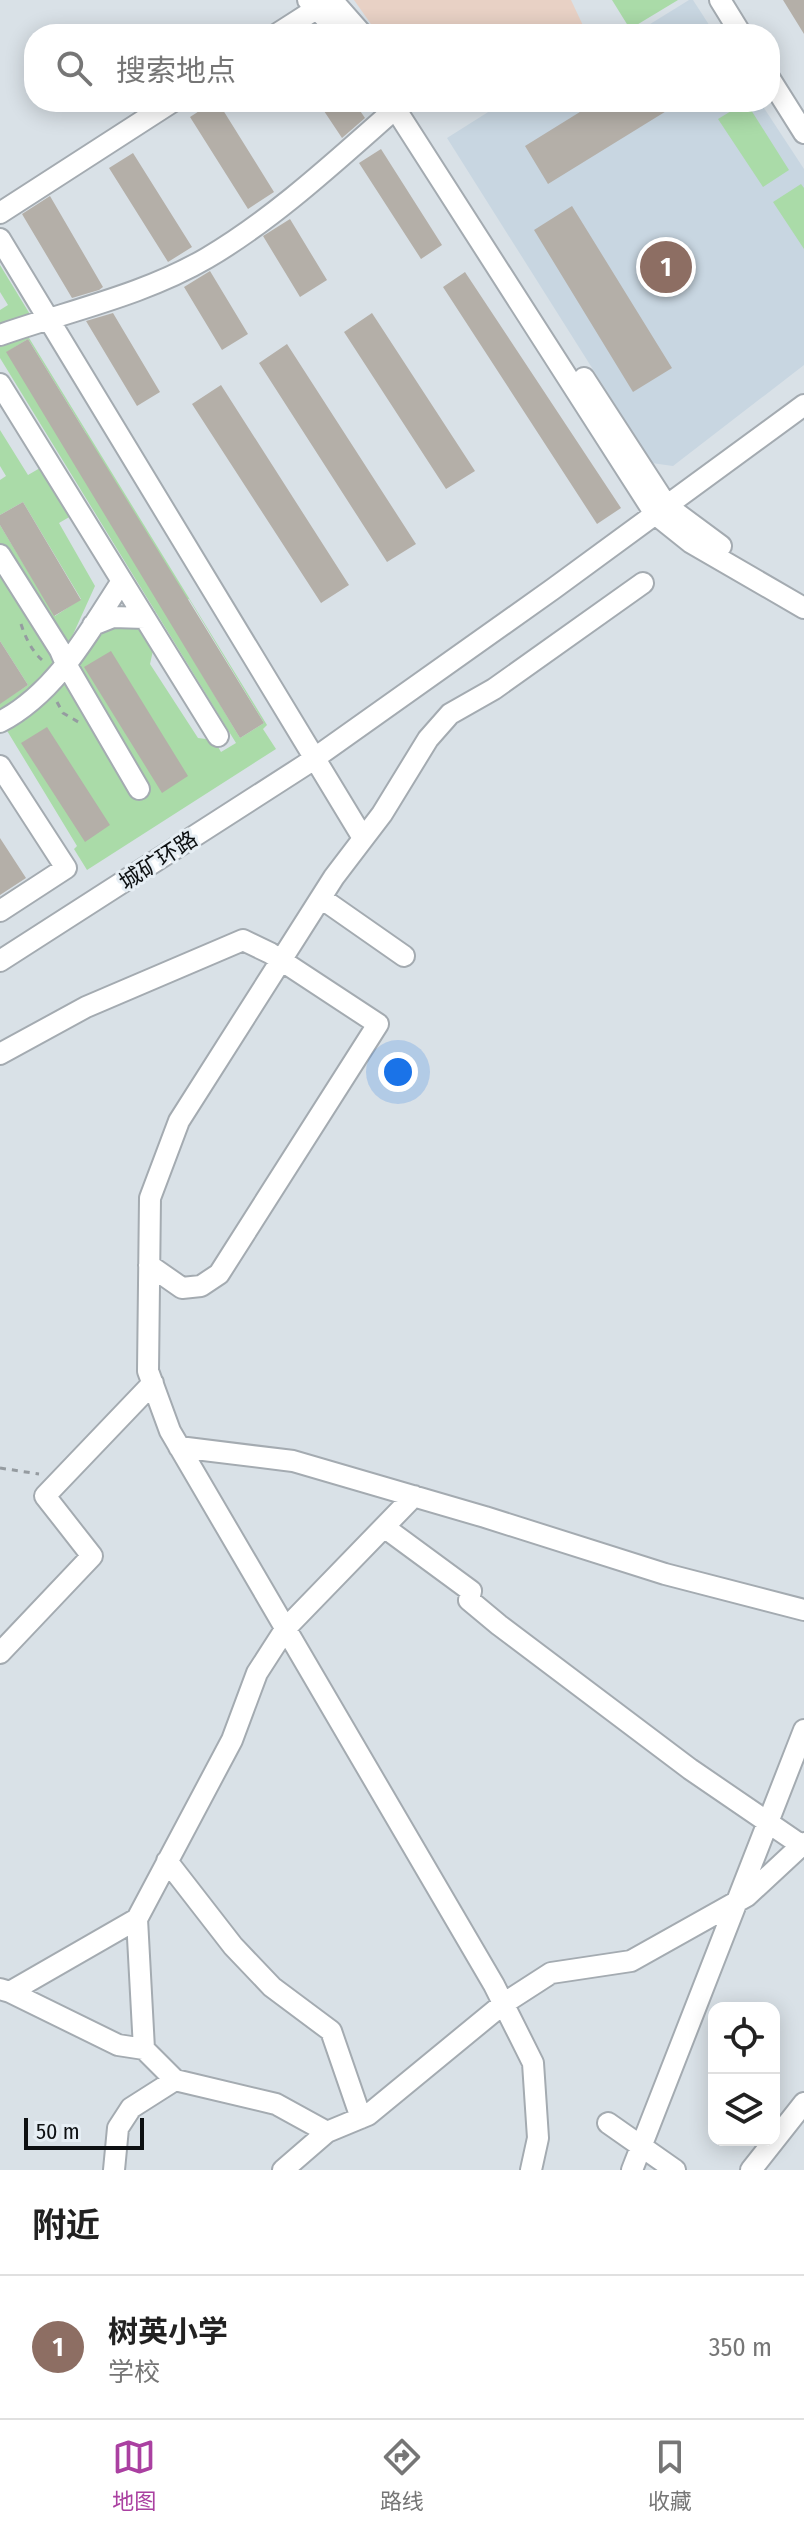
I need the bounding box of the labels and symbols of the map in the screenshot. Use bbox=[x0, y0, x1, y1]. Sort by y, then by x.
pin: 1 bbox=[640, 237, 692, 297]
street label: 城矿环路 bbox=[114, 825, 203, 896]
your location bbox=[378, 1052, 418, 1092]
scale bar bbox=[24, 2114, 144, 2150]

